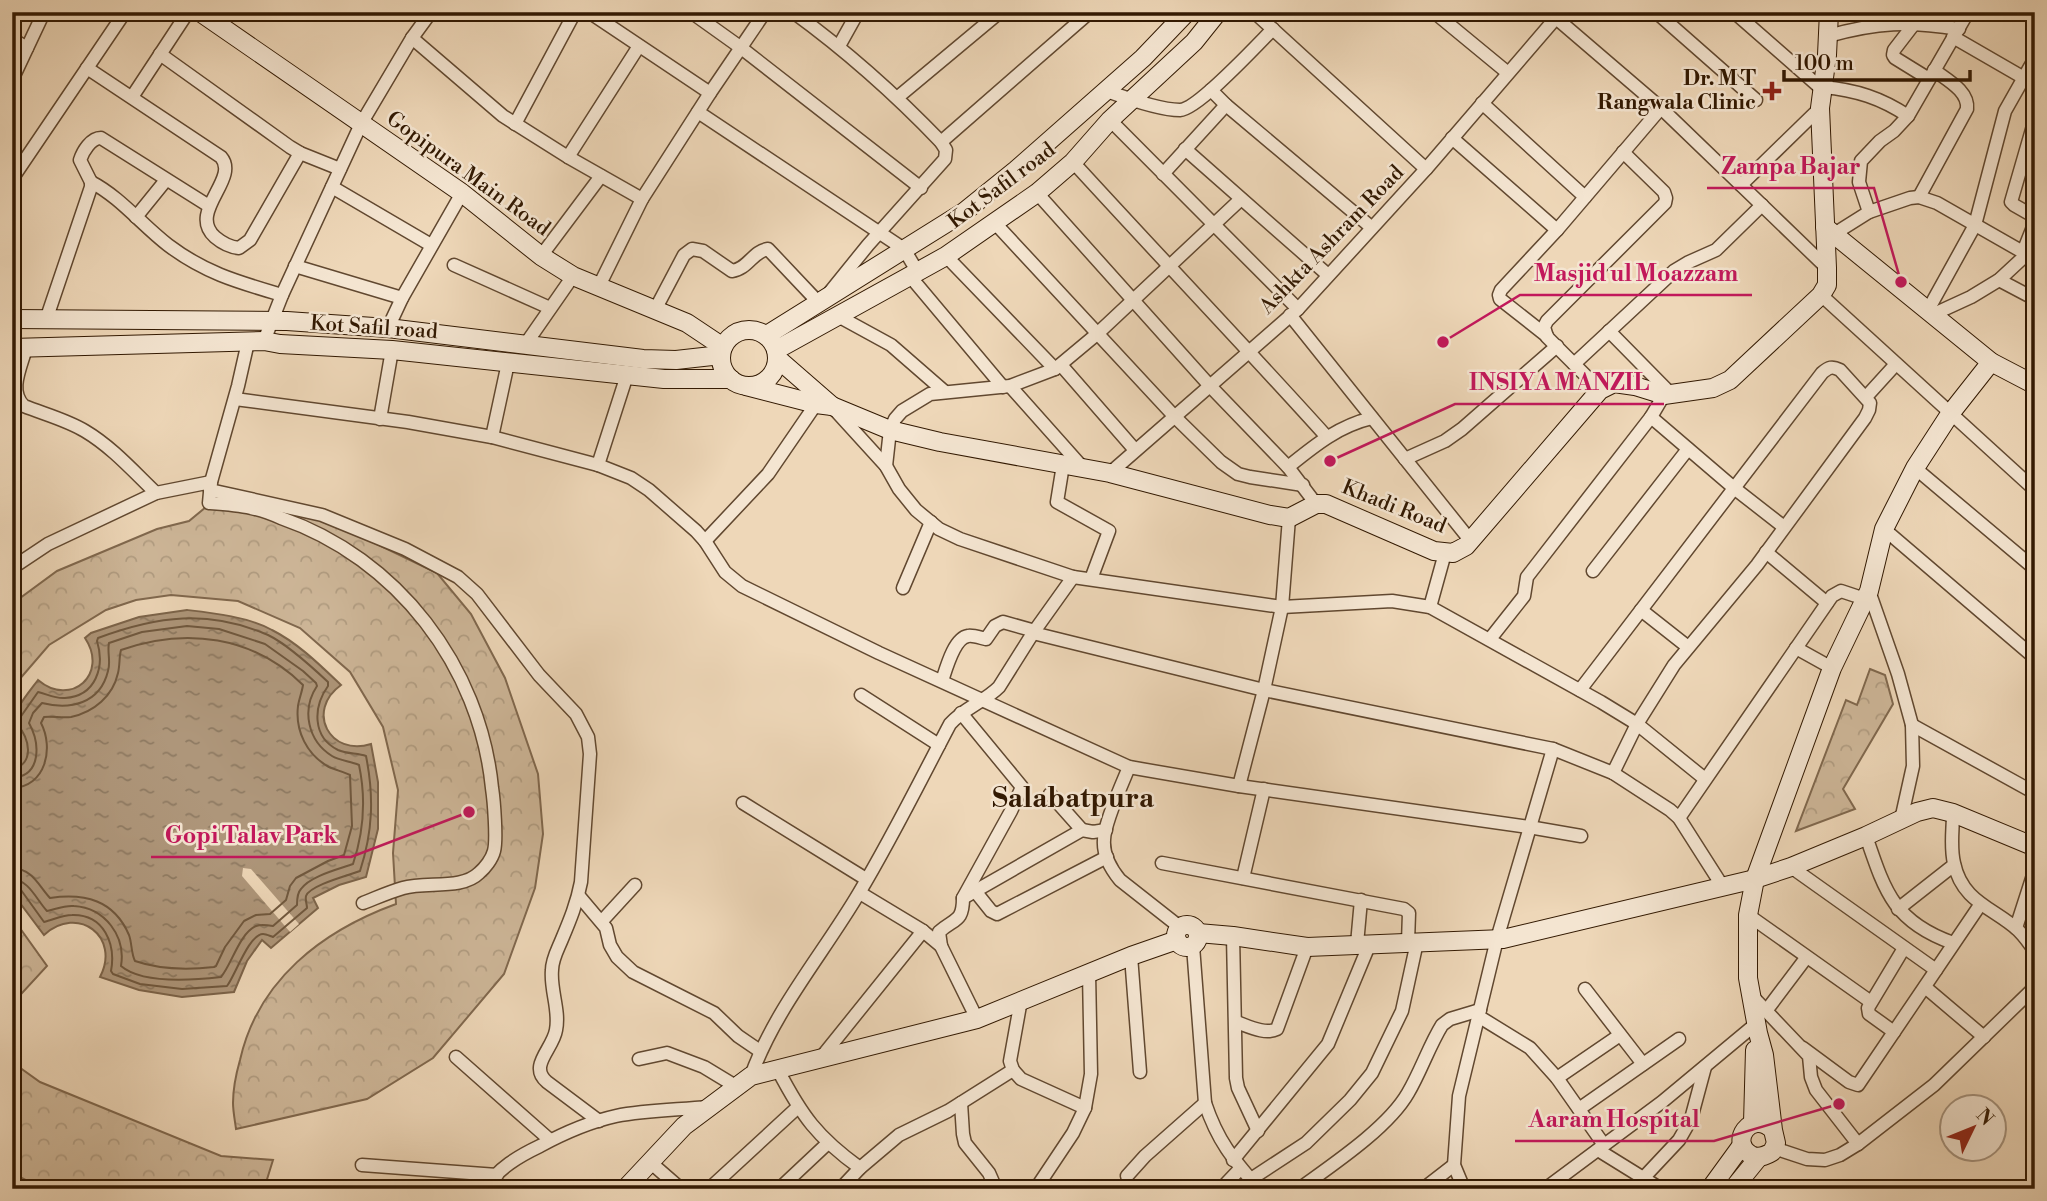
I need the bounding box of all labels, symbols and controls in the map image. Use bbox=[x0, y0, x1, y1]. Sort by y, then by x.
scale bar bbox=[1784, 38, 1970, 82]
text: 100 m bbox=[1795, 51, 1854, 77]
place label: Dr. M T Rangwala Clinic bbox=[1597, 66, 1756, 116]
marker: Dr. M T Rangwala Clinic bbox=[1762, 81, 1782, 101]
street label: Gopipura Main Road bbox=[381, 106, 555, 242]
street label: Kot Safil road bbox=[943, 137, 1061, 235]
callout: Zampa Bajar bbox=[1707, 144, 1874, 188]
text: Zampa Bajar bbox=[1721, 153, 1861, 181]
street label: Ashkta Ashram Road bbox=[1254, 160, 1410, 321]
callout: Masjid ul Moazzam bbox=[1520, 251, 1752, 295]
text: Masjid ul Moazzam bbox=[1534, 260, 1738, 288]
street label: Kot Safil road bbox=[309, 311, 439, 345]
callout: INSIYA MANZIL bbox=[1455, 360, 1664, 404]
text: INSIYA MANZIL bbox=[1469, 369, 1649, 397]
street label: Khadi Road bbox=[1338, 474, 1450, 540]
district label: Salabatpura bbox=[992, 781, 1155, 816]
callout: Gopi Talav Park bbox=[151, 813, 351, 857]
text: Gopi Talav Park bbox=[165, 822, 338, 850]
north arrow bbox=[1938, 1092, 2008, 1162]
callout: Aaram Hospital bbox=[1515, 1097, 1714, 1141]
text: N bbox=[1971, 1103, 1999, 1131]
text: Aaram Hospital bbox=[1527, 1106, 1700, 1134]

